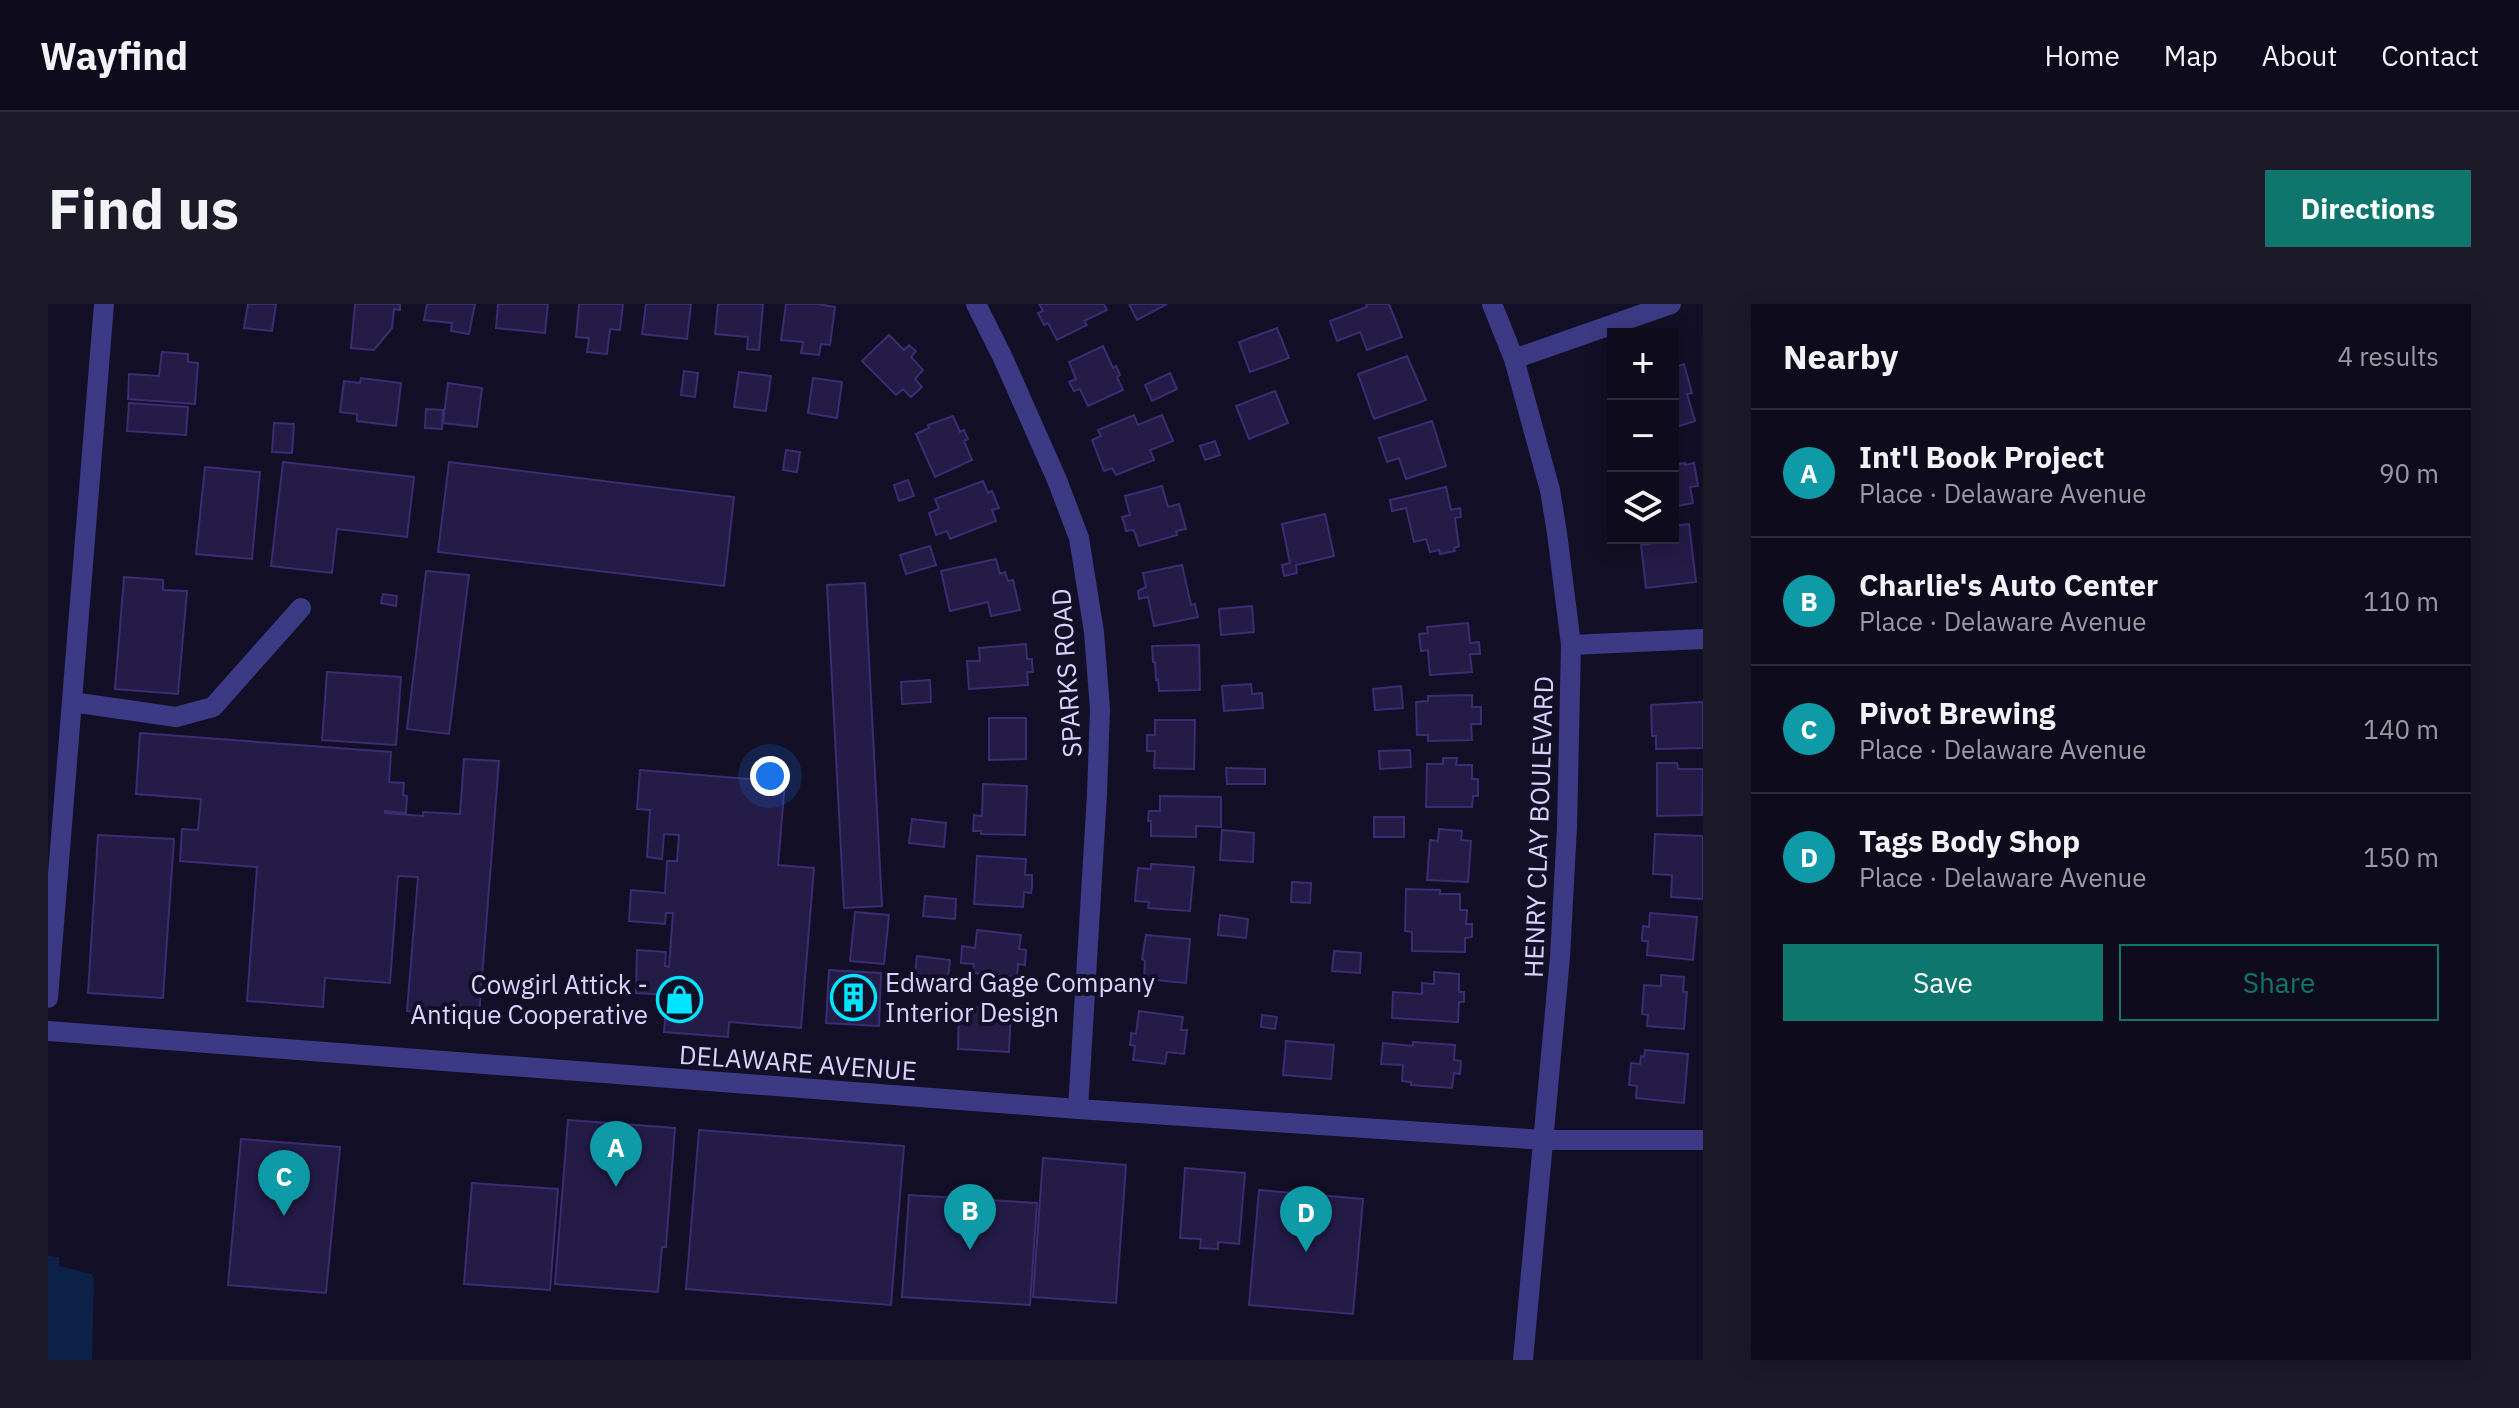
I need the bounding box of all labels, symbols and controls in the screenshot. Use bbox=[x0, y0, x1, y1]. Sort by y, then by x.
text: Wayfind bbox=[40, 31, 188, 80]
text: Home bbox=[2044, 37, 2120, 74]
text: Map bbox=[2164, 37, 2218, 74]
text: About bbox=[2262, 37, 2337, 74]
text: Contact bbox=[2381, 37, 2479, 74]
button: Directions bbox=[2265, 170, 2471, 247]
text: Find us bbox=[48, 172, 239, 244]
map controls bbox=[1607, 328, 1679, 544]
button: + bbox=[1607, 328, 1679, 400]
text: Nearby bbox=[1783, 334, 1898, 378]
text: 4 results bbox=[2337, 339, 2439, 373]
button: − bbox=[1607, 400, 1679, 472]
text: Int'l Book Project bbox=[1859, 437, 2105, 476]
text: A bbox=[1800, 456, 1818, 490]
text: 90 m bbox=[2379, 456, 2439, 490]
button: layers bbox=[1607, 472, 1679, 544]
text: Place · Delaware Avenue bbox=[1859, 476, 2147, 510]
text: Charlie's Auto Center bbox=[1859, 565, 2158, 604]
text: B bbox=[1800, 584, 1818, 618]
text: 110 m bbox=[2363, 584, 2439, 618]
street label: SPARKS ROAD bbox=[1043, 587, 1089, 759]
text: Place · Delaware Avenue bbox=[1859, 604, 2147, 638]
street label: HENRY CLAY BOULEVARD bbox=[1516, 675, 1560, 979]
text: Pivot Brewing bbox=[1859, 693, 2055, 732]
text: C bbox=[1801, 712, 1817, 746]
text: 140 m bbox=[2363, 712, 2439, 746]
text: Place · Delaware Avenue bbox=[1859, 732, 2147, 766]
your location bbox=[750, 756, 790, 796]
text: Tags Body Shop bbox=[1859, 821, 2080, 860]
text: D bbox=[1800, 840, 1818, 874]
text: 150 m bbox=[2363, 840, 2439, 874]
text: Place · Delaware Avenue bbox=[1859, 860, 2147, 894]
button: Save bbox=[1783, 944, 2103, 1021]
button: Share bbox=[2119, 944, 2439, 1021]
place label: Edward Gage Company Interior Design bbox=[885, 965, 1155, 1029]
place label: Cowgirl Attick - Antique Cooperative bbox=[410, 967, 648, 1031]
building icon: Edward Gage Company Interior Design bbox=[830, 973, 878, 1021]
shop icon: Cowgirl Attick - Antique Cooperative bbox=[655, 975, 703, 1023]
street label: DELAWARE AVENUE bbox=[678, 1037, 918, 1087]
pin: A bbox=[590, 1121, 642, 1187]
pin: C bbox=[258, 1150, 310, 1216]
pin: B bbox=[944, 1184, 996, 1250]
pin: D bbox=[1280, 1186, 1332, 1252]

